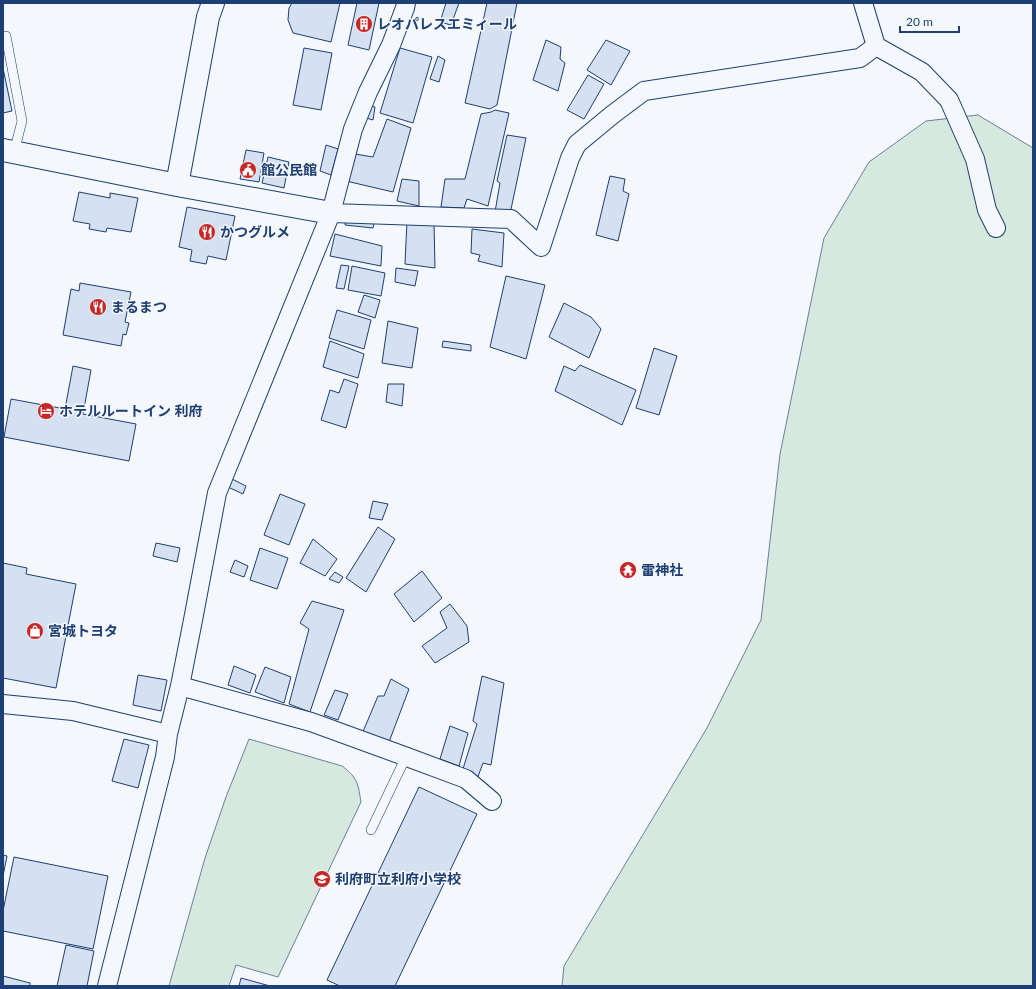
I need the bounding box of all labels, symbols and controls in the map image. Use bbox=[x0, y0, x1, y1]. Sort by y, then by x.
scale bar bbox=[900, 8, 959, 34]
building icon: レオパレスエミィール bbox=[354, 14, 374, 34]
text: 20 m bbox=[906, 14, 933, 29]
place label: レオパレスエミィール bbox=[377, 15, 517, 32]
public building icon: 館公民館 bbox=[238, 160, 258, 180]
place label: 館公民館 bbox=[261, 161, 317, 178]
restaurant icon: かつグルメ bbox=[197, 222, 217, 242]
place label: かつグルメ bbox=[220, 223, 290, 240]
restaurant icon: まるまつ bbox=[88, 297, 108, 317]
place label: まるまつ bbox=[111, 298, 167, 315]
hotel icon: ホテルルートイン 利府 bbox=[36, 401, 56, 421]
place label: ホテルルートイン 利府 bbox=[59, 402, 202, 419]
temple icon: 雷神社 bbox=[618, 560, 638, 580]
place label: 雷神社 bbox=[641, 561, 683, 578]
shop icon: 宮城トヨタ bbox=[25, 621, 45, 641]
place label: 宮城トヨタ bbox=[48, 622, 118, 639]
school or university icon: 利府町立利府小学校 bbox=[312, 869, 332, 889]
place label: 利府町立利府小学校 bbox=[335, 870, 461, 887]

